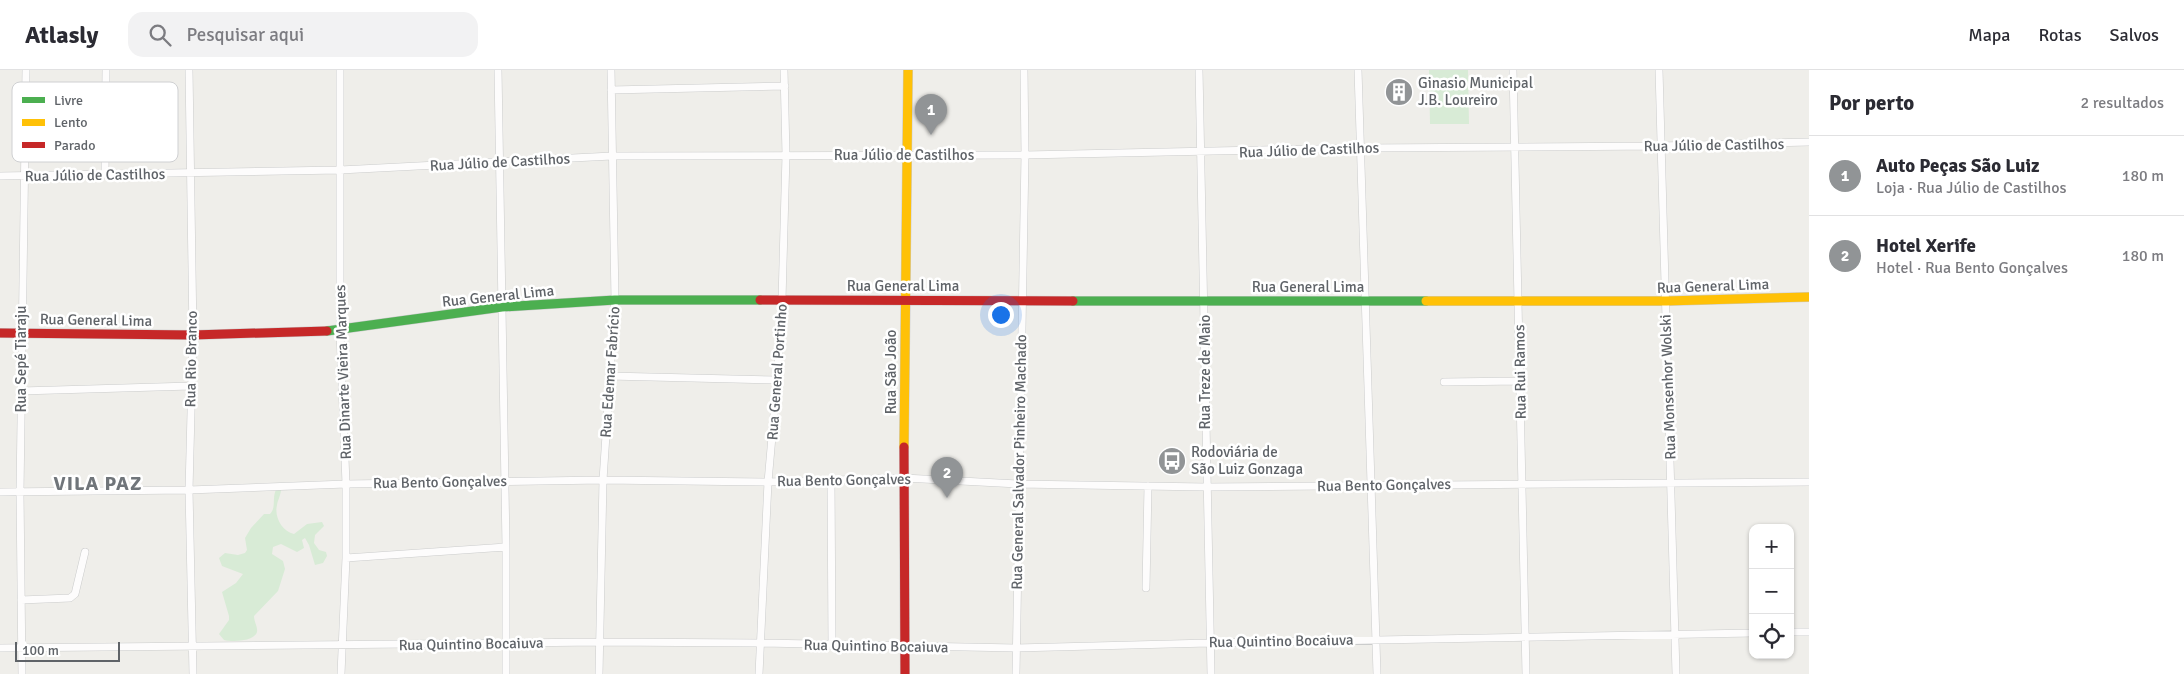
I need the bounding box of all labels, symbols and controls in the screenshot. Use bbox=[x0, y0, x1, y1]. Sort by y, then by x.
search box bbox=[128, 12, 478, 57]
text: Atlasly bbox=[25, 20, 98, 50]
icon: search bbox=[146, 21, 174, 49]
text: Pesquisar aqui bbox=[186, 23, 304, 47]
text: Mapa bbox=[1968, 24, 2011, 46]
text: Rotas bbox=[2039, 24, 2082, 46]
text: Salvos bbox=[2110, 24, 2159, 46]
place label: Ginasio Municipal J.B. Loureiro bbox=[1418, 74, 1533, 109]
building icon: Ginasio Municipal J.B. Loureiro bbox=[1384, 77, 1414, 107]
legend bbox=[12, 82, 178, 162]
text: Por perto bbox=[1829, 90, 1914, 116]
text: Livre bbox=[54, 92, 83, 109]
text: 2 resultados bbox=[2081, 93, 2164, 113]
pin: 1 bbox=[915, 94, 947, 135]
text: Lento bbox=[54, 114, 88, 131]
street label: Rua Júlio de Castilhos bbox=[1644, 135, 1785, 155]
text: Parado bbox=[54, 137, 96, 154]
street label: Rua Júlio de Castilhos bbox=[1238, 139, 1380, 161]
street label: Rua Júlio de Castilhos bbox=[834, 146, 975, 164]
street label: Rua Júlio de Castilhos bbox=[429, 149, 571, 175]
text: Auto Peças São Luiz bbox=[1876, 154, 2040, 178]
street label: Rua Júlio de Castilhos bbox=[25, 165, 166, 185]
text: 1 bbox=[1841, 166, 1849, 186]
text: 180 m bbox=[2122, 166, 2164, 186]
text: Loja · Rua Júlio de Castilhos bbox=[1876, 178, 2067, 198]
text: Hotel Xerife bbox=[1876, 234, 1976, 258]
text: 2 bbox=[1841, 246, 1849, 266]
text: 180 m bbox=[2122, 246, 2164, 266]
text: Hotel · Rua Bento Gonçalves bbox=[1876, 258, 2068, 278]
street label: Rua General Lima bbox=[1656, 275, 1770, 297]
street label: Rua General Lima bbox=[847, 277, 959, 295]
street label: Rua General Lima bbox=[1252, 278, 1364, 296]
street label: Rua General Lima bbox=[441, 281, 555, 311]
street label: Rua Dinarte Vieira Marques bbox=[331, 284, 355, 460]
your location bbox=[988, 302, 1014, 328]
street label: Rua General Portinho bbox=[763, 303, 791, 441]
street label: Rua Edemar Fabrício bbox=[596, 305, 624, 438]
street label: Rua Sepé Tiaraju bbox=[12, 306, 30, 412]
street label: Rua General Lima bbox=[40, 310, 152, 330]
street label: Rua Rio Branco bbox=[181, 310, 201, 408]
street label: Rua Treze de Maio bbox=[1196, 314, 1214, 429]
street label: Rua Monsenhor Wolski bbox=[1656, 314, 1680, 460]
street label: Rua Rui Ramos bbox=[1510, 324, 1530, 420]
street label: Rua São João bbox=[882, 329, 900, 414]
street label: Rua General Salvador Pinheiro Machado bbox=[1008, 334, 1030, 590]
place label: Rodoviária de São Luiz Gonzaga bbox=[1191, 443, 1303, 478]
bus stop icon: Rodoviária de São Luiz Gonzaga bbox=[1157, 446, 1187, 476]
pin: 2 bbox=[931, 457, 963, 498]
street label: Rua Bento Gonçalves bbox=[777, 470, 912, 490]
district label: VILA PAZ bbox=[54, 471, 142, 496]
street label: Rua Bento Gonçalves bbox=[373, 472, 508, 492]
street label: Rua Bento Gonçalves bbox=[1317, 475, 1452, 495]
map controls bbox=[1749, 524, 1794, 659]
button: + bbox=[1749, 524, 1794, 569]
button: − bbox=[1749, 569, 1794, 614]
button: locate bbox=[1749, 614, 1794, 659]
street label: Rua Quintino Bocaiuva bbox=[1208, 631, 1354, 651]
street label: Rua Quintino Bocaiuva bbox=[398, 634, 544, 654]
street label: Rua Quintino Bocaiuva bbox=[803, 636, 949, 656]
scale bar bbox=[15, 639, 120, 662]
text: 100 m bbox=[22, 642, 59, 659]

